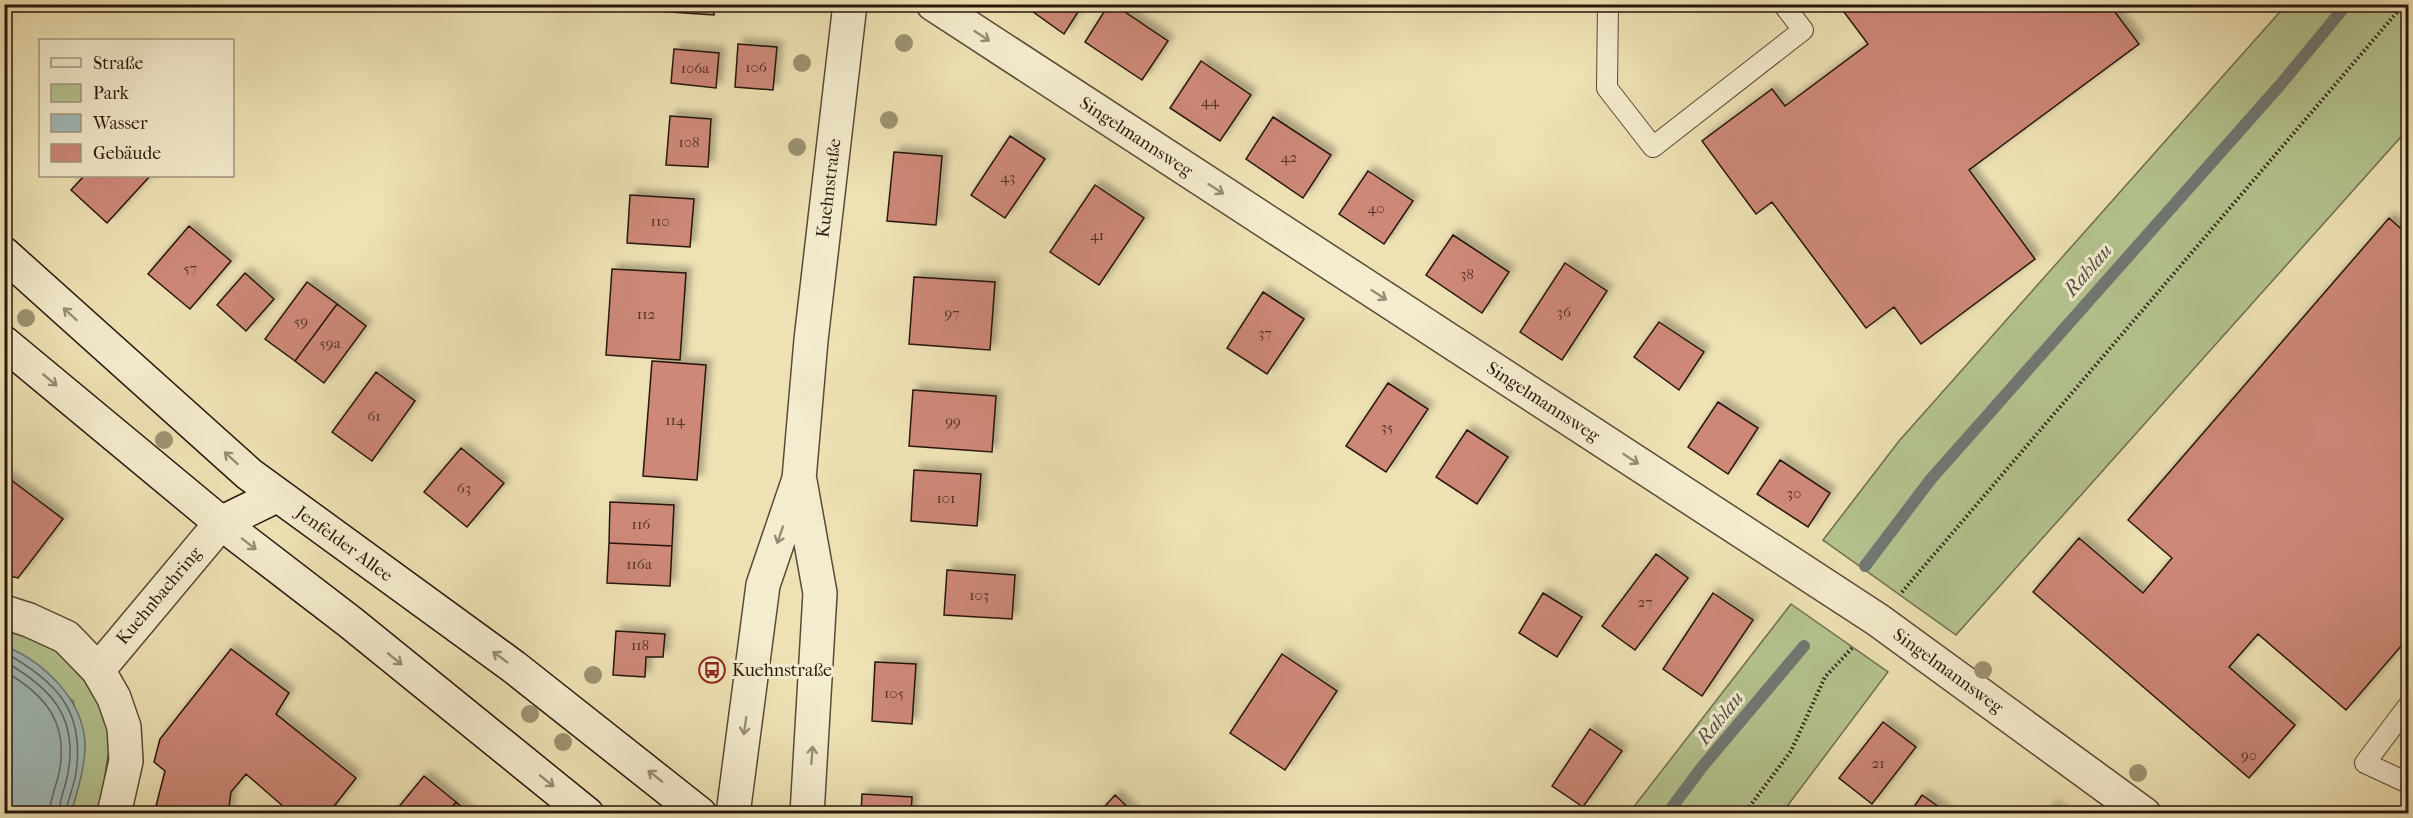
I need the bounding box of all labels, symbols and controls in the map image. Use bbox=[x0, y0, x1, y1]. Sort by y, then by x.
one-way arrow bbox=[973, 31, 990, 43]
legend bbox=[39, 39, 234, 177]
text: Straße bbox=[93, 53, 144, 74]
house number: 106 bbox=[745, 58, 768, 76]
house number: 106a bbox=[681, 59, 710, 77]
text: Park bbox=[93, 83, 130, 104]
house number: 44 bbox=[1201, 92, 1220, 110]
street label: Singelmannsweg bbox=[1075, 93, 1197, 182]
text: Wasser bbox=[92, 113, 148, 134]
house number: 108 bbox=[678, 133, 700, 151]
street label: Kuehnstraße bbox=[812, 137, 846, 239]
text: Gebäude bbox=[93, 143, 161, 164]
house number: 42 bbox=[1281, 148, 1298, 166]
house number: 43 bbox=[1000, 168, 1016, 186]
one-way arrow bbox=[1207, 183, 1224, 195]
house number: 40 bbox=[1367, 199, 1385, 217]
house number: 110 bbox=[651, 212, 669, 230]
house number: 41 bbox=[1090, 226, 1104, 244]
water label: Rahlau bbox=[2058, 239, 2117, 302]
house number: 57 bbox=[183, 259, 197, 277]
house number: 38 bbox=[1460, 265, 1474, 283]
one-way arrow bbox=[1371, 289, 1387, 301]
house number: 36 bbox=[1557, 303, 1572, 321]
house number: 97 bbox=[944, 304, 960, 322]
house number: 112 bbox=[637, 305, 655, 323]
one-way arrow bbox=[63, 307, 78, 321]
house number: 59 bbox=[294, 312, 308, 330]
house number: 37 bbox=[1258, 324, 1272, 342]
house number: 59a bbox=[319, 334, 342, 352]
street label: Singelmannsweg bbox=[1482, 358, 1604, 447]
one-way arrow bbox=[41, 374, 57, 387]
house number: 61 bbox=[367, 407, 381, 425]
house number: 114 bbox=[665, 411, 686, 429]
house number: 99 bbox=[945, 412, 961, 430]
house number: 35 bbox=[1381, 418, 1393, 436]
one-way arrow bbox=[224, 451, 239, 465]
one-way arrow bbox=[1622, 453, 1638, 465]
house number: 63 bbox=[457, 479, 471, 497]
house number: 30 bbox=[1787, 484, 1801, 502]
house number: 101 bbox=[937, 489, 955, 507]
street label: Jenfelder Allee bbox=[290, 501, 397, 586]
house number: 116 bbox=[632, 515, 651, 533]
one-way arrow bbox=[774, 525, 785, 544]
one-way arrow bbox=[241, 538, 257, 551]
street label: Kuehnbachring bbox=[112, 543, 206, 649]
house number: 116a bbox=[626, 555, 653, 573]
house number: 103 bbox=[969, 586, 989, 604]
house number: 27 bbox=[1638, 593, 1652, 611]
street label: Singelmannsweg bbox=[1889, 624, 2007, 718]
house number: 118 bbox=[631, 636, 649, 654]
one-way arrow bbox=[493, 651, 509, 663]
one-way arrow bbox=[387, 652, 403, 665]
bus stop icon: Kuehnstraße bbox=[697, 655, 727, 685]
place label: Kuehnstraße bbox=[732, 660, 832, 681]
house number: 105 bbox=[884, 684, 904, 702]
water label: Rahlau bbox=[1690, 687, 1748, 751]
one-way arrow bbox=[739, 715, 750, 735]
one-way arrow bbox=[806, 746, 817, 766]
house number: 90 bbox=[2241, 746, 2257, 764]
house number: 21 bbox=[1871, 754, 1885, 772]
one-way arrow bbox=[647, 770, 663, 783]
one-way arrow bbox=[539, 775, 555, 788]

